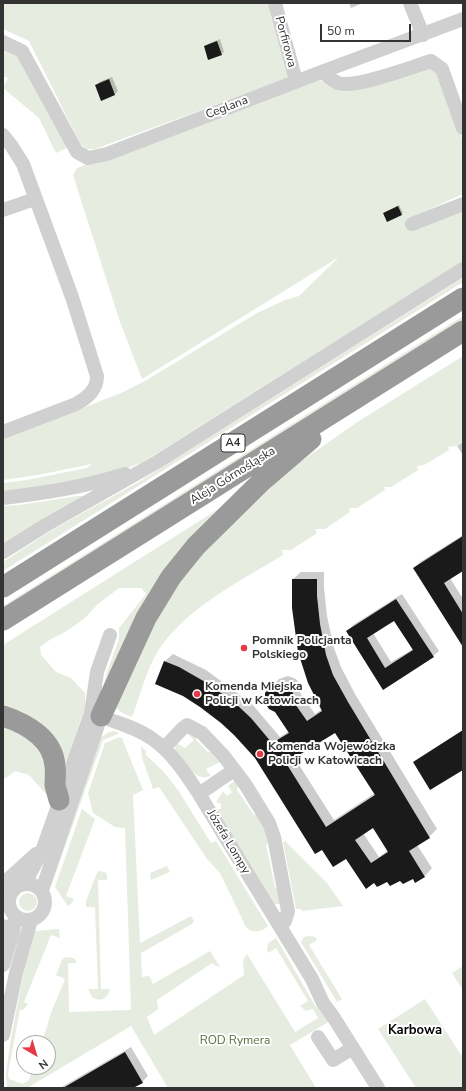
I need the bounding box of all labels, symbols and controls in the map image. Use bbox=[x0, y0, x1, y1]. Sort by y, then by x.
street label: Porfirowa bbox=[271, 15, 299, 69]
scale bar bbox=[322, 16, 413, 42]
text: 50 m bbox=[327, 23, 355, 39]
street label: Ceglana bbox=[204, 93, 250, 123]
road number: A4 bbox=[221, 434, 245, 452]
street label: Aleja Górnośląska bbox=[188, 444, 278, 508]
place label: Pomnik Policjanta Polskiego bbox=[252, 634, 352, 662]
marker: Pomnik Policjanta Polskiego bbox=[239, 643, 249, 653]
place label: Komenda Miejska Policji w Katowicach bbox=[205, 680, 319, 708]
marker: Komenda Miejska Policji w Katowicach bbox=[192, 689, 202, 699]
place label: Komenda Wojewódzka Policji w Katowicach bbox=[268, 740, 396, 768]
marker: Komenda Wojewódzka Policji w Katowicach bbox=[255, 749, 265, 759]
street label: Józefa Lompy bbox=[203, 807, 253, 877]
district label: Karbowa bbox=[388, 1023, 442, 1039]
park label: ROD Rymera bbox=[200, 1034, 270, 1048]
north arrow bbox=[16, 1035, 56, 1075]
text: N bbox=[35, 1056, 51, 1073]

